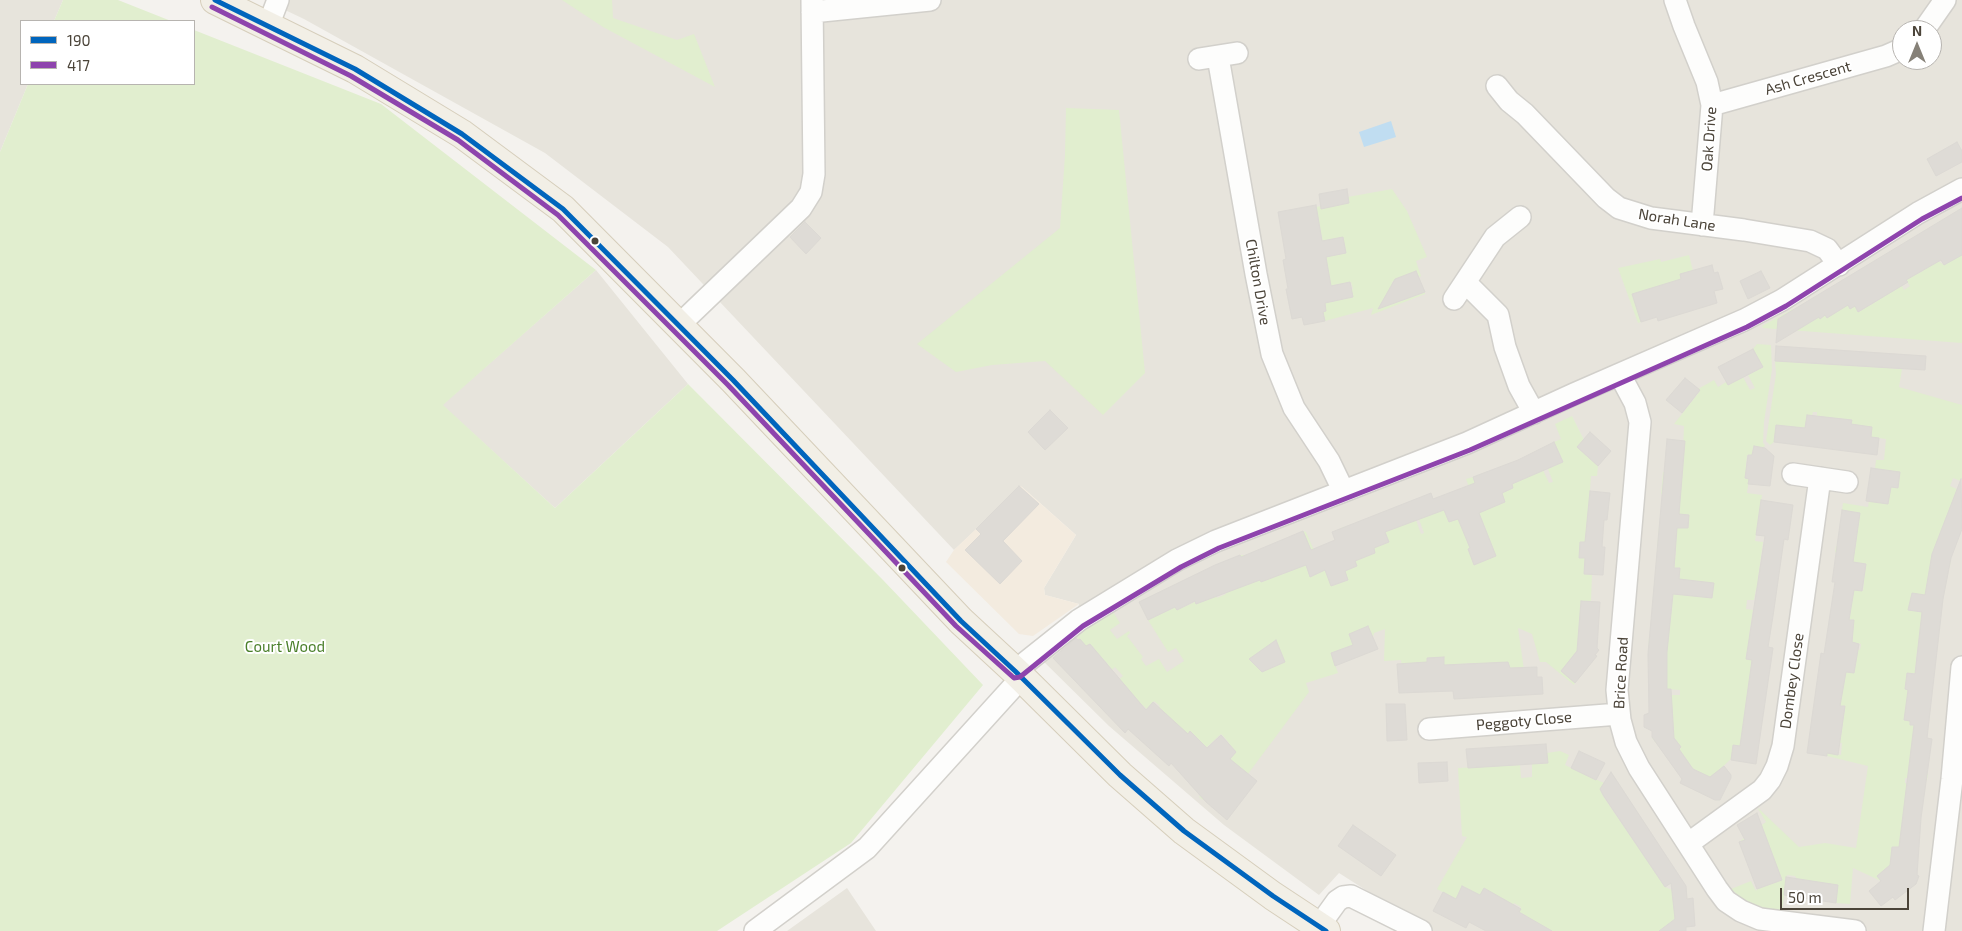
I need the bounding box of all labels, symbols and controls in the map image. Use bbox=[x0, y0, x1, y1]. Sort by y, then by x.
legend bbox=[20, 20, 195, 85]
north arrow bbox=[1892, 20, 1942, 70]
text: N bbox=[1912, 22, 1922, 39]
text: 190 bbox=[67, 31, 91, 49]
text: 417 bbox=[67, 56, 90, 74]
street label: Ash Crescent bbox=[1763, 57, 1853, 99]
street label: Oak Drive bbox=[1698, 106, 1720, 172]
street label: Norah Lane bbox=[1637, 205, 1717, 235]
unlabelled marker bbox=[590, 236, 600, 246]
street label: Chilton Drive bbox=[1242, 237, 1274, 327]
unlabelled marker bbox=[897, 563, 907, 573]
street label: Dombey Close bbox=[1776, 632, 1808, 730]
street label: Brice Road bbox=[1610, 636, 1632, 710]
park label: Court Wood bbox=[245, 638, 325, 656]
street label: Peggoty Close bbox=[1475, 708, 1573, 734]
scale bar bbox=[1782, 878, 1911, 910]
text: 50 m bbox=[1788, 888, 1822, 906]

